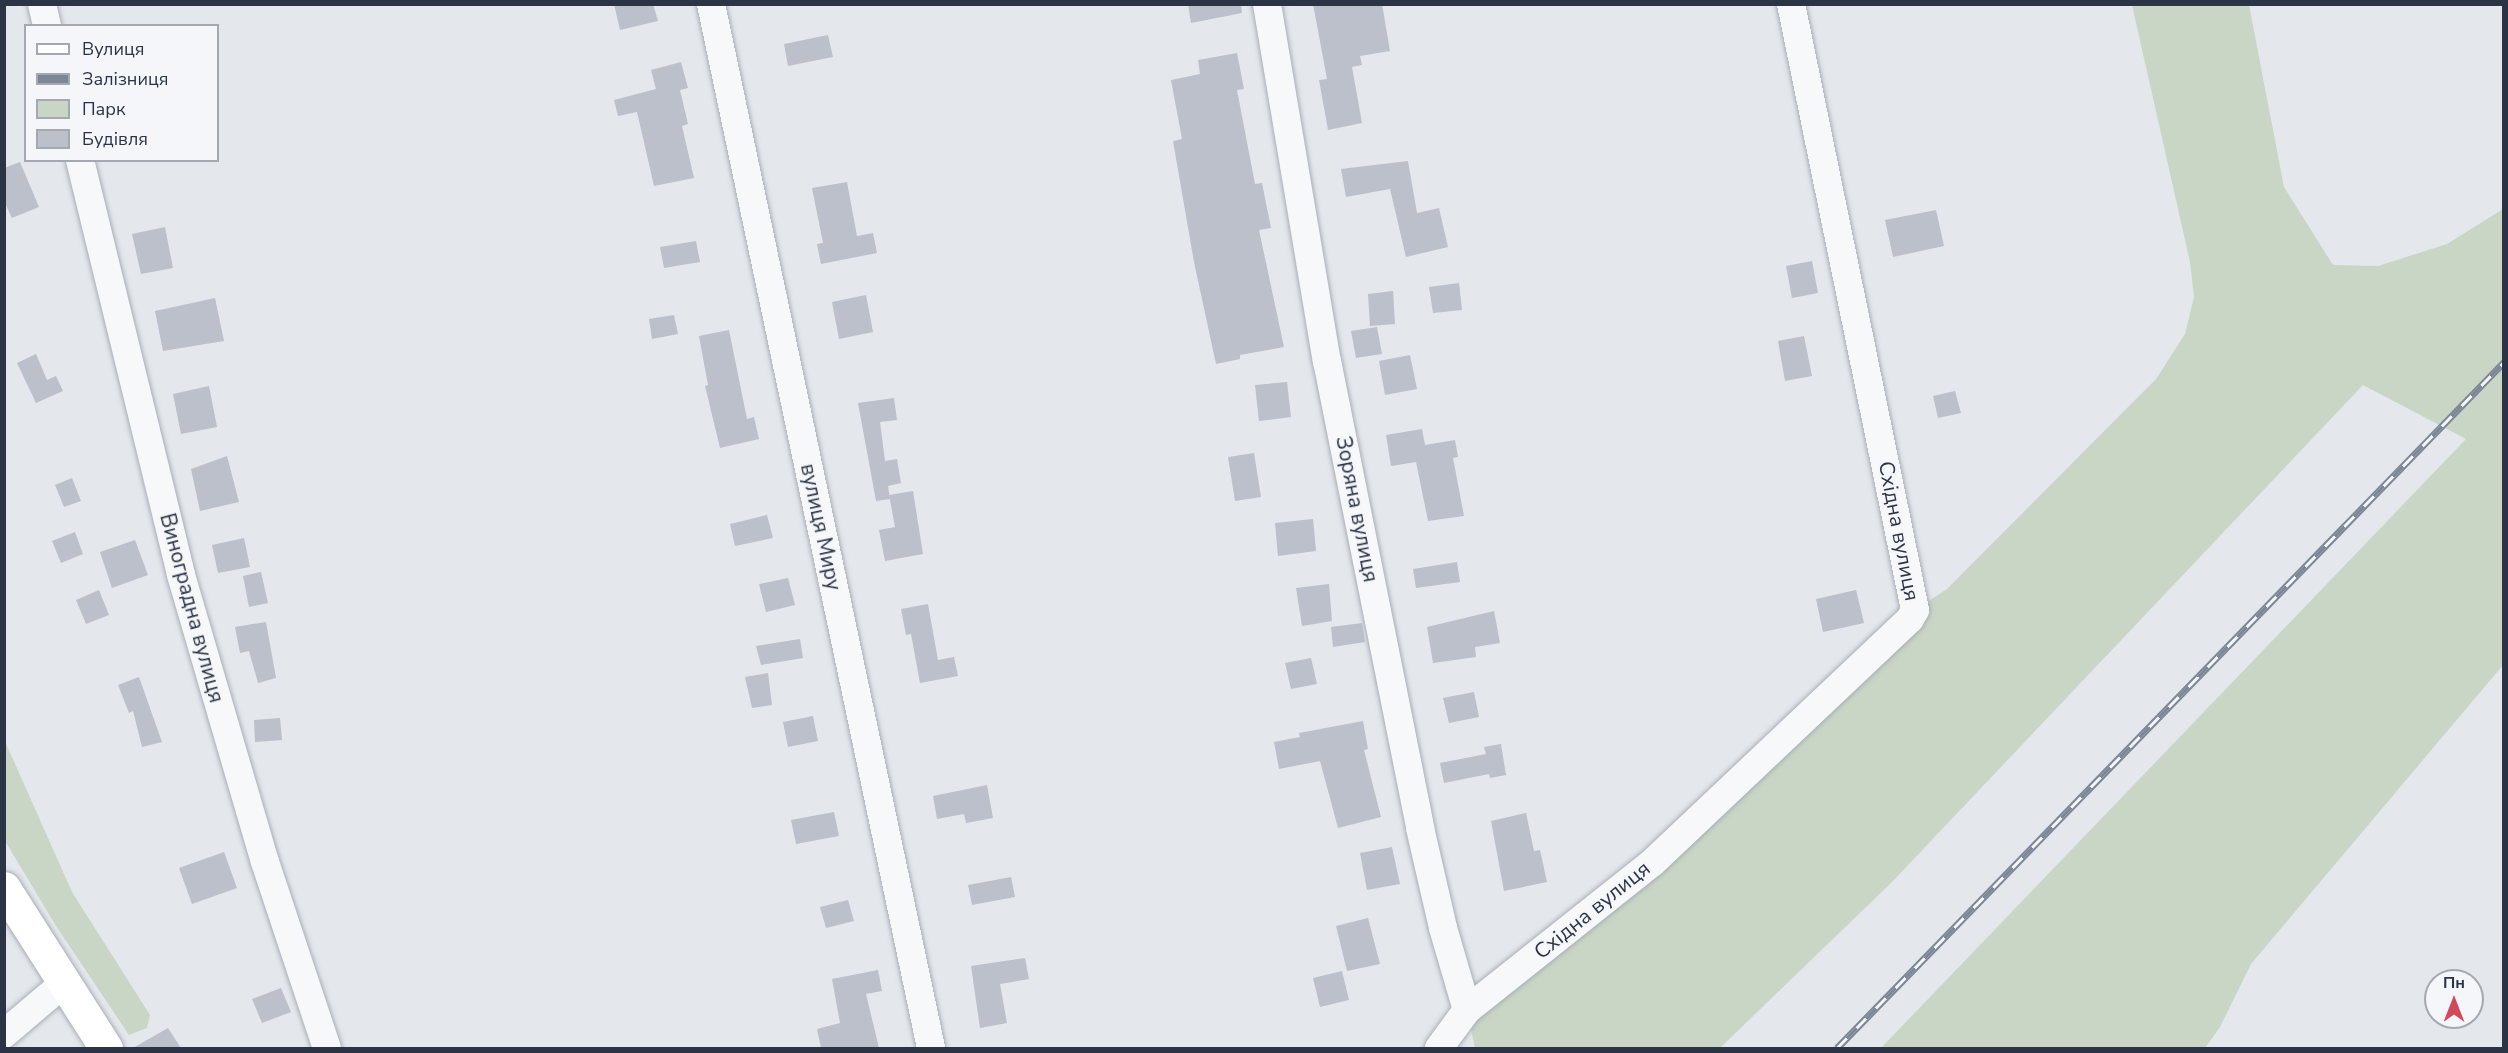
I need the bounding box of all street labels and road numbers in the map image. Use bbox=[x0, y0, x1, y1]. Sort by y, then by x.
street label: Зоряна вулиця bbox=[1330, 434, 1384, 584]
street label: Східна вулиця bbox=[1873, 459, 1925, 603]
street label: вулиця Миру bbox=[795, 461, 847, 593]
street label: Виноградна вулиця bbox=[155, 511, 229, 705]
street label: Східна вулиця bbox=[1529, 856, 1655, 964]

